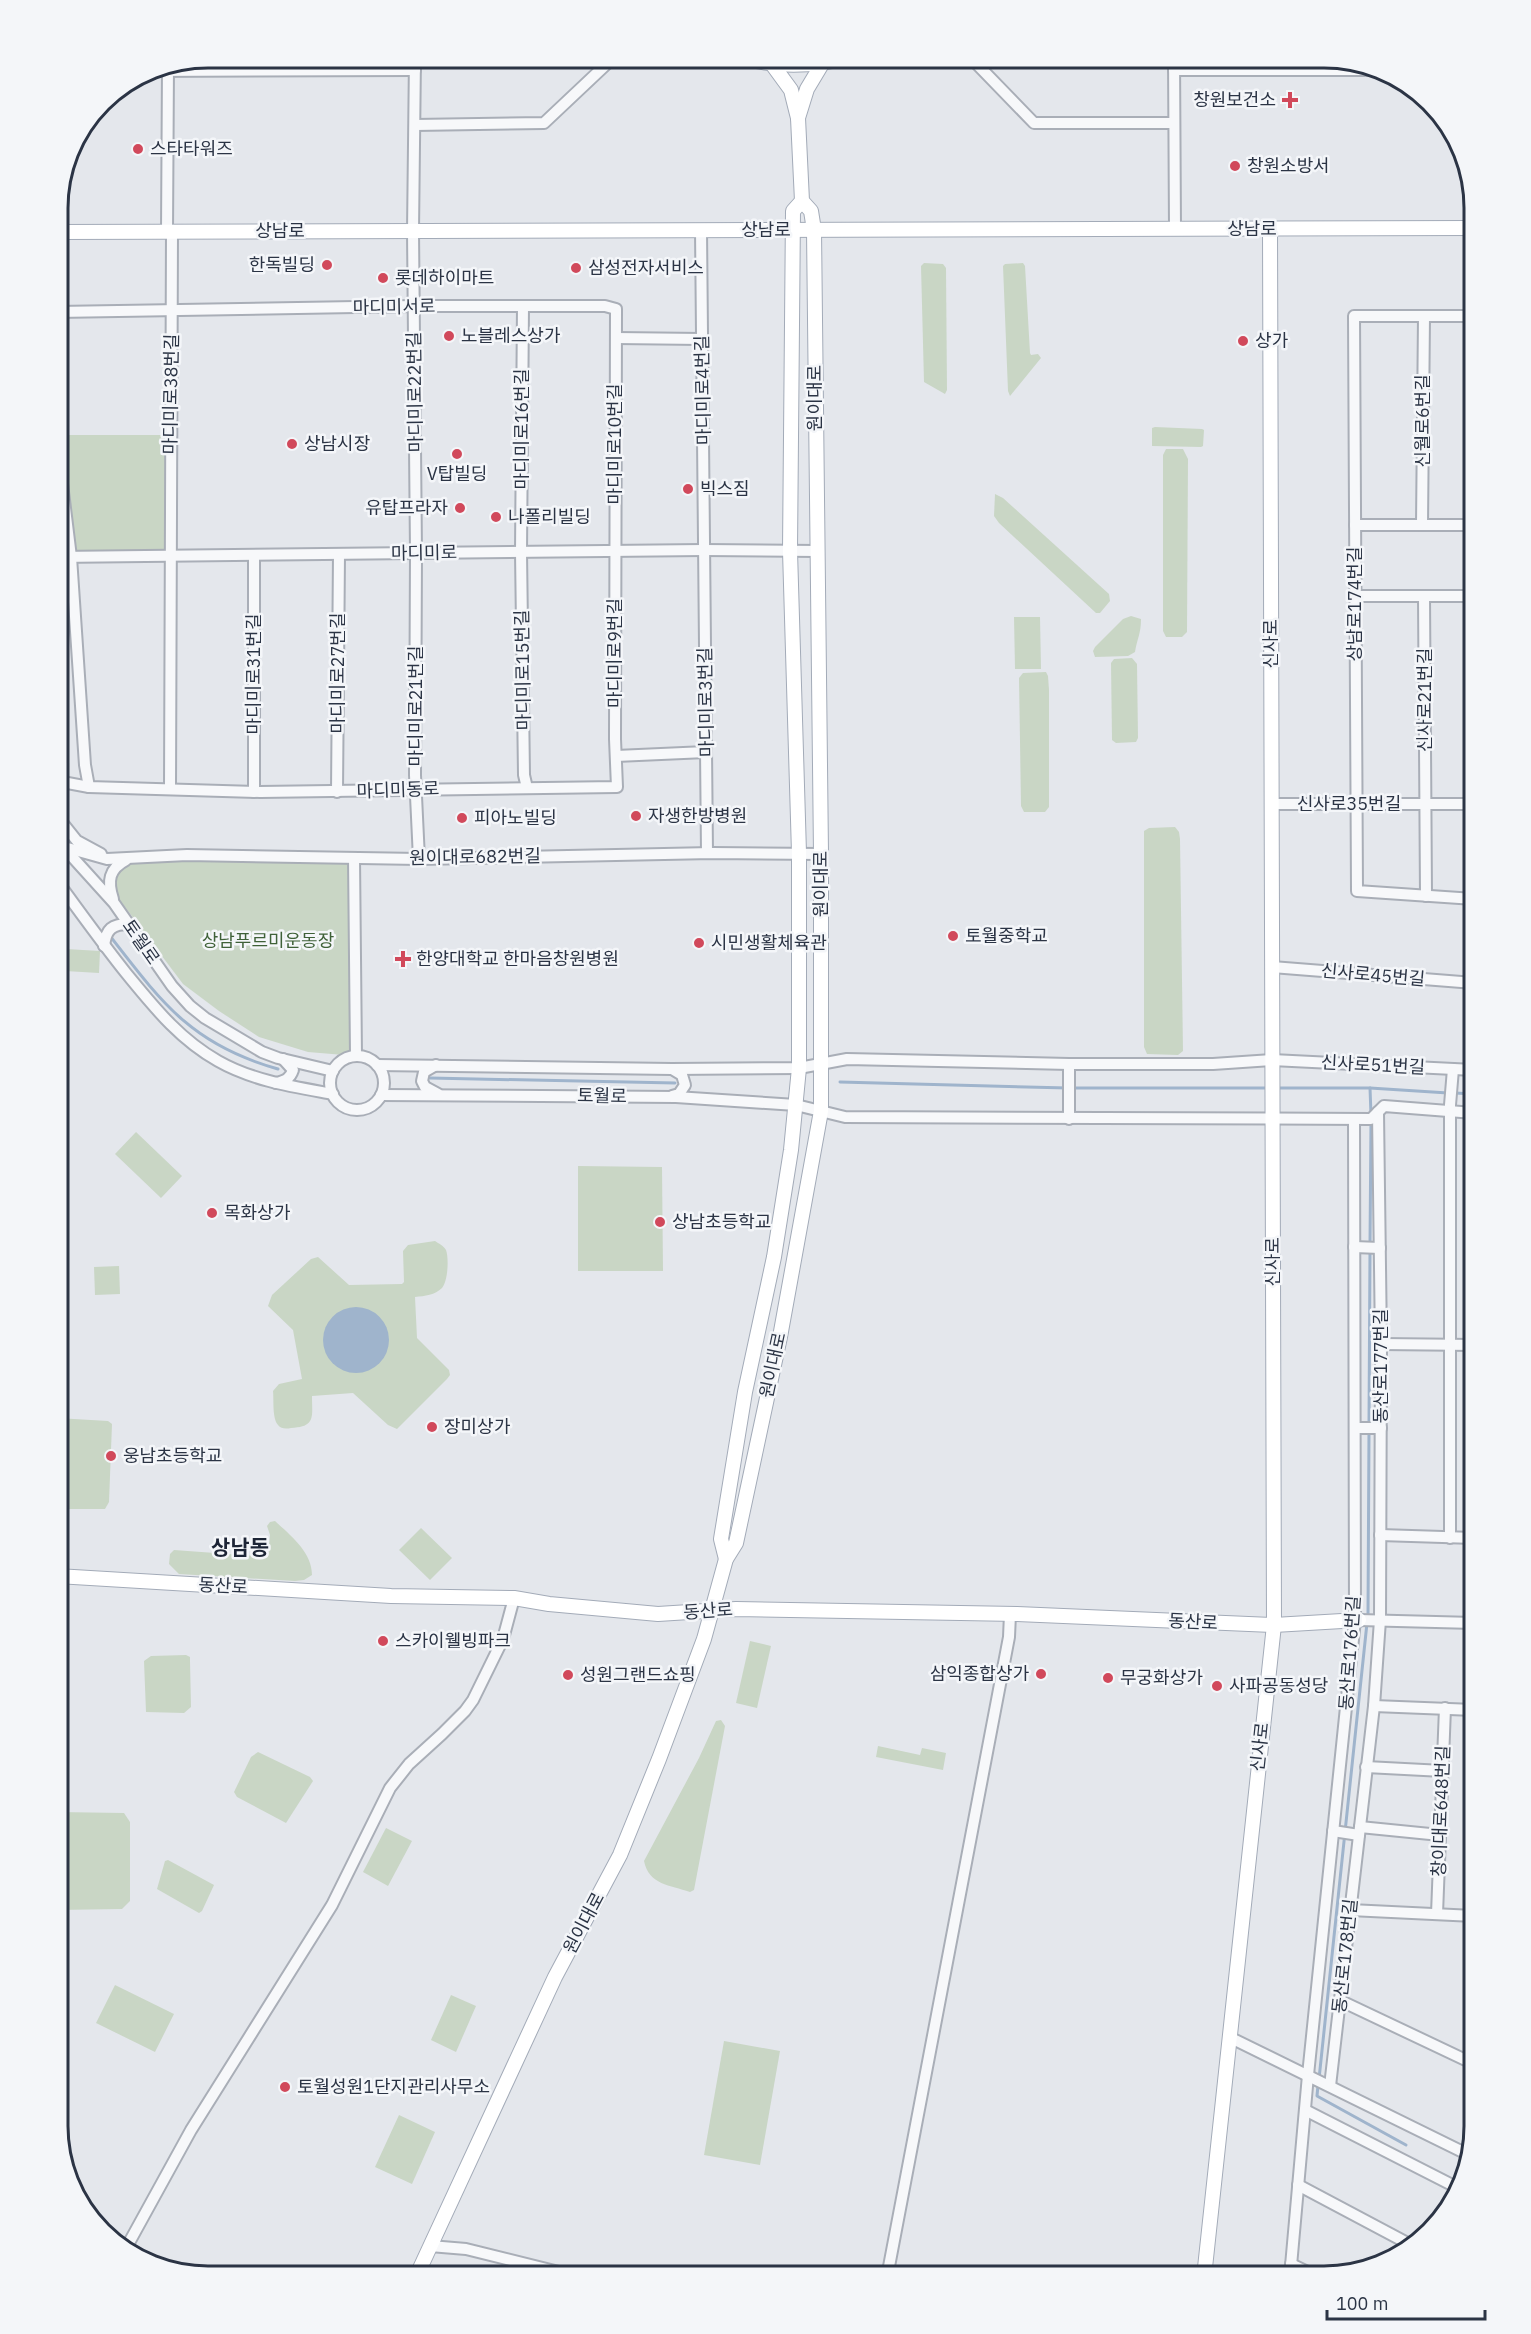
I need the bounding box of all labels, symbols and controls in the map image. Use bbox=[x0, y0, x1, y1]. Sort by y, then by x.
place label: 창원보건소 bbox=[1193, 88, 1276, 111]
marker: 창원보건소 bbox=[1281, 91, 1299, 109]
place label: 스타타워즈 bbox=[150, 137, 233, 160]
marker: 스타타워즈 bbox=[131, 142, 145, 156]
place label: 창원소방서 bbox=[1247, 154, 1330, 177]
marker: 창원소방서 bbox=[1228, 159, 1242, 173]
street label: 상남로 bbox=[1227, 217, 1277, 240]
street label: 상남로 bbox=[741, 218, 791, 241]
street label: 상남로 bbox=[255, 219, 305, 242]
place label: 한독빌딩 bbox=[249, 253, 315, 276]
place label: 삼성전자서비스 bbox=[588, 256, 704, 279]
marker: 한독빌딩 bbox=[320, 258, 334, 272]
marker: 삼성전자서비스 bbox=[569, 261, 583, 275]
place label: 롯데하이마트 bbox=[395, 266, 494, 289]
marker: 롯데하이마트 bbox=[376, 271, 390, 285]
street label: 마디미서로 bbox=[352, 294, 436, 319]
place label: 노블레스상가 bbox=[461, 324, 561, 347]
marker: 노블레스상가 bbox=[442, 329, 456, 343]
place label: 상가 bbox=[1255, 329, 1289, 352]
street label: 마디미로22번길 bbox=[402, 331, 427, 453]
street label: 마디미로38번길 bbox=[158, 333, 183, 455]
marker: 상가 bbox=[1236, 334, 1250, 348]
street label: 마디미로4번길 bbox=[690, 335, 715, 445]
street label: 원이대로 bbox=[803, 365, 826, 431]
street label: 마디미로16번길 bbox=[510, 369, 533, 489]
street label: 신월로6번길 bbox=[1411, 374, 1434, 468]
street label: 마디미로10번길 bbox=[603, 384, 626, 504]
place label: 상남시장 bbox=[304, 432, 370, 455]
marker: 상남시장 bbox=[285, 437, 299, 451]
marker: V탑빌딩 bbox=[450, 447, 464, 461]
place label: V탑빌딩 bbox=[427, 462, 487, 485]
place label: 빅스짐 bbox=[700, 477, 750, 500]
marker: 빅스짐 bbox=[681, 482, 695, 496]
place label: 유탑프라자 bbox=[365, 496, 448, 519]
marker: 유탑프라자 bbox=[453, 501, 467, 515]
place label: 나폴리빌딩 bbox=[508, 505, 591, 528]
marker: 나폴리빌딩 bbox=[489, 510, 503, 524]
street label: 마디미로 bbox=[391, 540, 457, 565]
street label: 상남로174번길 bbox=[1343, 546, 1366, 662]
street label: 마디미로9번길 bbox=[603, 598, 626, 708]
street label: 마디미로15번길 bbox=[510, 609, 535, 731]
street label: 마디미로27번길 bbox=[326, 613, 349, 733]
street label: 마디미로31번길 bbox=[242, 614, 265, 734]
street label: 신사로 bbox=[1259, 619, 1282, 669]
street label: 마디미로21번길 bbox=[404, 646, 427, 766]
street label: 마디미로3번길 bbox=[693, 647, 718, 757]
street label: 신사로21번길 bbox=[1413, 648, 1436, 752]
street label: 마디미동로 bbox=[356, 777, 440, 802]
street label: 신사로35번길 bbox=[1297, 792, 1401, 815]
place label: 자생한방병원 bbox=[648, 804, 747, 827]
place label: 피아노빌딩 bbox=[474, 806, 557, 829]
marker: 자생한방병원 bbox=[629, 809, 643, 823]
marker: 피아노빌딩 bbox=[455, 811, 469, 825]
street label: 원이대로682번길 bbox=[409, 844, 541, 869]
street label: 원이대로 bbox=[809, 851, 832, 917]
street label: 토월로 bbox=[118, 915, 165, 969]
place label: 토월중학교 bbox=[965, 924, 1048, 947]
park label: 상남푸르미운동장 bbox=[202, 929, 334, 952]
marker: 토월중학교 bbox=[946, 929, 960, 943]
place label: 시민생활체육관 bbox=[711, 931, 827, 954]
marker: 시민생활체육관 bbox=[692, 936, 706, 950]
place label: 한양대학교 한마음창원병원 bbox=[416, 947, 619, 970]
marker: 한양대학교 한마음창원병원 bbox=[394, 950, 412, 968]
street label: 신사로45번길 bbox=[1320, 958, 1426, 991]
street label: 신사로51번길 bbox=[1320, 1050, 1426, 1079]
street label: 토월로 bbox=[577, 1084, 627, 1107]
place label: 목화상가 bbox=[224, 1201, 291, 1224]
marker: 목화상가 bbox=[205, 1206, 219, 1220]
place label: 상남초등학교 bbox=[672, 1210, 771, 1233]
marker: 상남초등학교 bbox=[653, 1215, 667, 1229]
street label: 신사로 bbox=[1261, 1237, 1284, 1287]
street label: 동산로177번길 bbox=[1369, 1308, 1392, 1424]
street label: 원이대로 bbox=[754, 1330, 791, 1400]
place label: 장미상가 bbox=[444, 1415, 511, 1438]
marker: 장미상가 bbox=[425, 1420, 439, 1434]
place label: 웅남초등학교 bbox=[123, 1444, 222, 1467]
marker: 웅남초등학교 bbox=[104, 1449, 118, 1463]
district label: 상남동 bbox=[211, 1533, 269, 1561]
street label: 동산로 bbox=[198, 1573, 248, 1598]
street label: 동산로176번길 bbox=[1334, 1595, 1365, 1711]
street label: 동산로 bbox=[682, 1597, 734, 1624]
street label: 동산로 bbox=[1168, 1609, 1218, 1634]
place label: 스카이웰빙파크 bbox=[395, 1629, 511, 1652]
marker: 스카이웰빙파크 bbox=[376, 1634, 390, 1648]
place label: 삼익종합상가 bbox=[930, 1662, 1029, 1685]
place label: 성원그랜드쇼핑 bbox=[580, 1663, 696, 1686]
place label: 무궁화상가 bbox=[1120, 1666, 1203, 1689]
marker: 삼익종합상가 bbox=[1034, 1667, 1048, 1681]
marker: 성원그랜드쇼핑 bbox=[561, 1668, 575, 1682]
marker: 무궁화상가 bbox=[1101, 1671, 1115, 1685]
place label: 사파공동성당 bbox=[1229, 1674, 1328, 1697]
marker: 사파공동성당 bbox=[1210, 1679, 1224, 1693]
street label: 신사로 bbox=[1245, 1721, 1274, 1773]
street label: 창이대로648번길 bbox=[1427, 1745, 1454, 1877]
street label: 원이대로 bbox=[558, 1888, 609, 1957]
street label: 동산로178번길 bbox=[1327, 1897, 1362, 2014]
place label: 토월성원1단지관리사무소 bbox=[297, 2075, 490, 2098]
marker: 토월성원1단지관리사무소 bbox=[278, 2080, 292, 2094]
scale bar bbox=[1327, 2283, 1484, 2321]
text: 100 m bbox=[1336, 2292, 1388, 2315]

